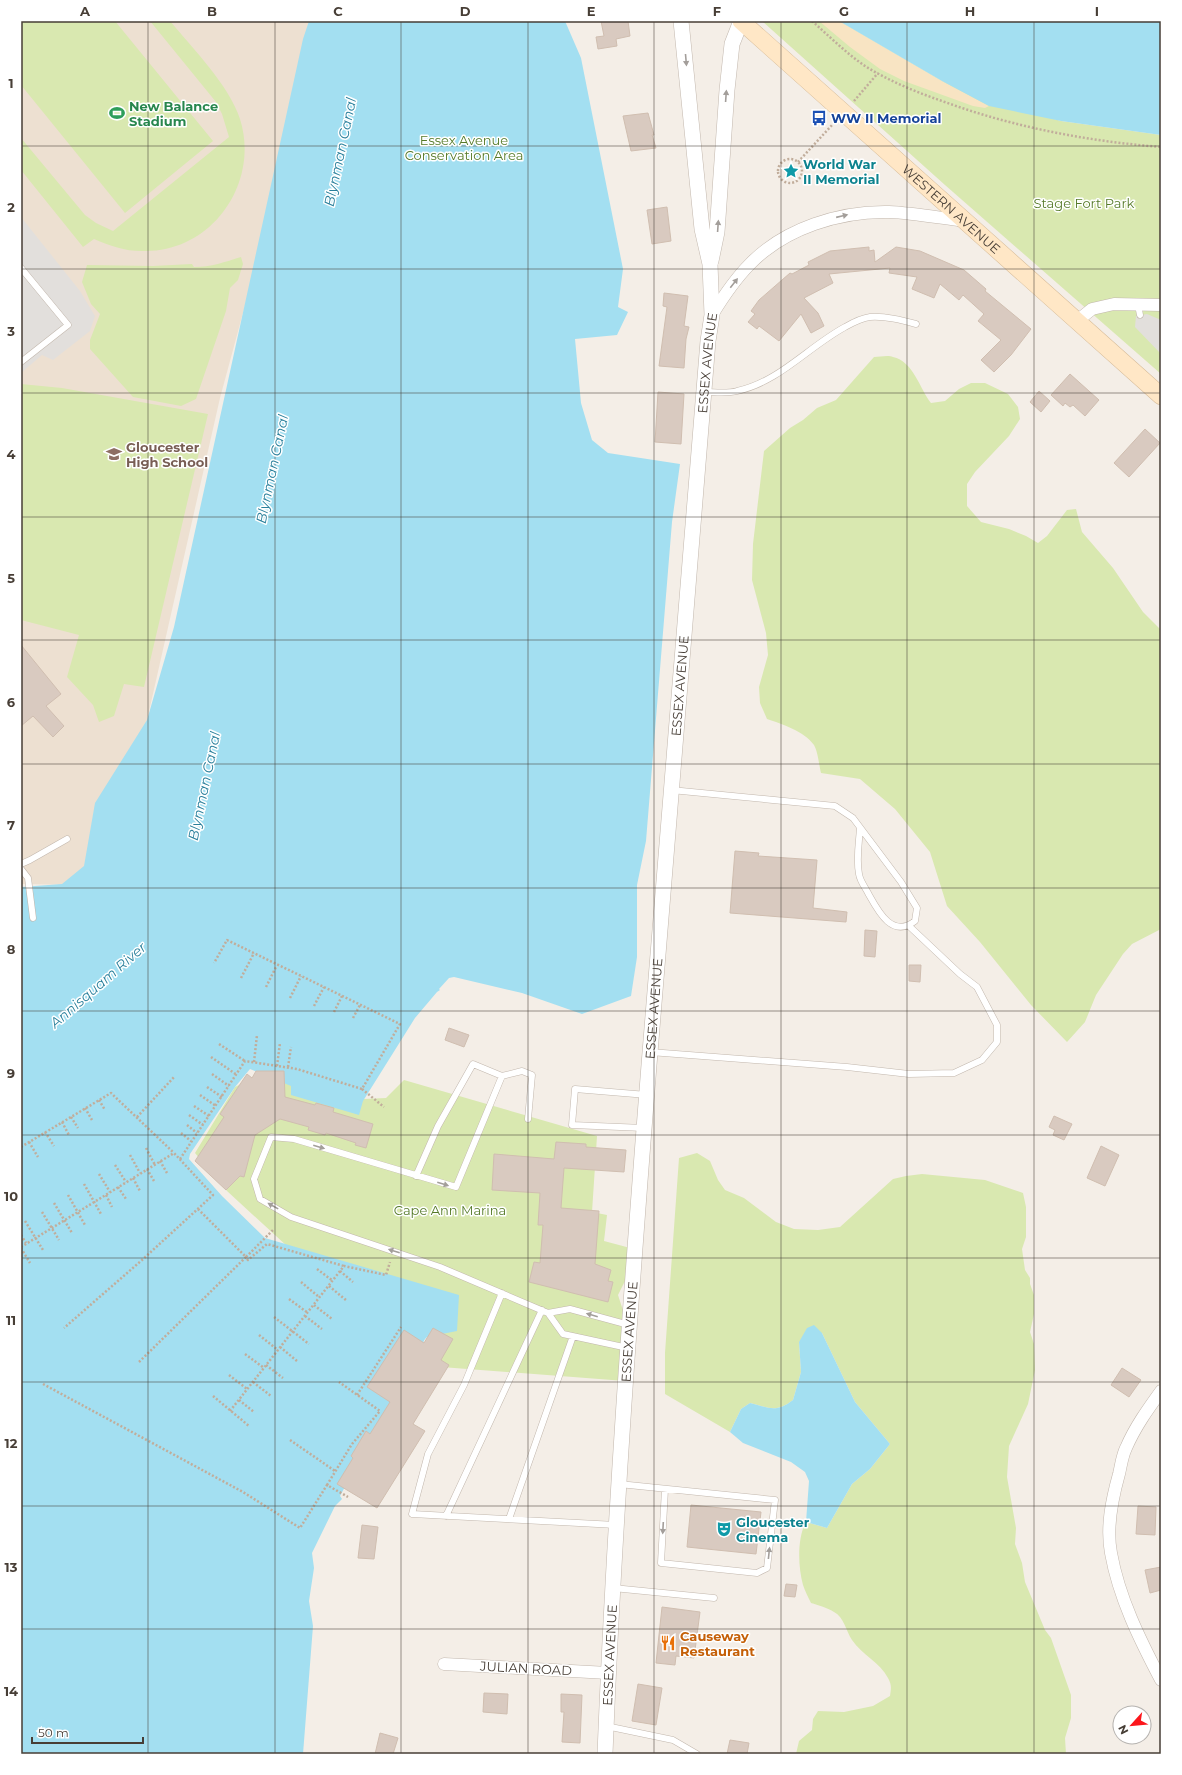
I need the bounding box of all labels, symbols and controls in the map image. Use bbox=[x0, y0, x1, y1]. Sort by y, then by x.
text: A bbox=[79, 3, 91, 19]
text: B bbox=[207, 3, 217, 19]
text: C bbox=[333, 3, 343, 19]
text: D bbox=[460, 3, 471, 19]
text: E bbox=[587, 3, 596, 19]
text: F bbox=[713, 3, 721, 19]
text: G bbox=[839, 3, 849, 19]
text: H bbox=[965, 3, 975, 19]
text: I bbox=[1095, 3, 1099, 19]
one-way arrow bbox=[682, 54, 689, 66]
text: 1 bbox=[8, 75, 14, 91]
one-way arrow bbox=[723, 90, 730, 102]
water label: Blynman Canal bbox=[320, 96, 360, 208]
place label: New Balance Stadium bbox=[129, 98, 218, 129]
sports icon: New Balance Stadium bbox=[108, 104, 126, 122]
bus stop icon: WW II Memorial bbox=[810, 109, 828, 127]
place label: WW II Memorial bbox=[831, 110, 941, 126]
park label: Essex Avenue Conservation Area bbox=[405, 132, 523, 163]
place label: World War II Memorial bbox=[803, 156, 879, 187]
street label: WESTERN AVENUE bbox=[899, 161, 1004, 257]
place icon: World War II Memorial bbox=[782, 162, 800, 180]
park label: Stage Fort Park bbox=[1034, 195, 1135, 211]
text: 2 bbox=[7, 199, 15, 215]
one-way arrow bbox=[836, 213, 848, 219]
one-way arrow bbox=[714, 220, 721, 232]
one-way arrow bbox=[729, 277, 738, 288]
street label: ESSEX AVENUE bbox=[694, 311, 720, 414]
text: 3 bbox=[6, 323, 15, 339]
water label: Blynman Canal bbox=[252, 413, 292, 525]
place label: Gloucester High School bbox=[126, 439, 208, 470]
school or university icon: Gloucester High School bbox=[105, 445, 123, 463]
text: 4 bbox=[7, 446, 16, 462]
text: 5 bbox=[7, 570, 15, 586]
street label: ESSEX AVENUE bbox=[667, 635, 692, 737]
text: 6 bbox=[7, 694, 16, 710]
water label: Blynman Canal bbox=[184, 730, 224, 842]
text: 7 bbox=[7, 817, 15, 833]
water label: Annisquam River bbox=[45, 938, 150, 1032]
text: 8 bbox=[7, 941, 16, 957]
street label: ESSEX AVENUE bbox=[641, 958, 665, 1060]
text: 9 bbox=[7, 1065, 15, 1081]
one-way arrow bbox=[313, 1144, 325, 1150]
one-way arrow bbox=[438, 1181, 450, 1187]
text: 10 bbox=[4, 1188, 18, 1204]
park label: Cape Ann Marina bbox=[394, 1202, 506, 1218]
one-way arrow bbox=[267, 1203, 279, 1210]
one-way arrow bbox=[388, 1248, 400, 1254]
street label: ESSEX AVENUE bbox=[617, 1281, 641, 1383]
text: 11 bbox=[6, 1312, 16, 1328]
one-way arrow bbox=[586, 1312, 598, 1318]
text: 12 bbox=[5, 1435, 18, 1451]
place label: Gloucester Cinema bbox=[736, 1514, 810, 1545]
theatre icon: Gloucester Cinema bbox=[715, 1520, 733, 1538]
one-way arrow bbox=[660, 1522, 667, 1534]
one-way arrow bbox=[765, 1547, 772, 1559]
text: 13 bbox=[5, 1559, 18, 1575]
street label: ESSEX AVENUE bbox=[599, 1604, 620, 1706]
place label: Causeway Restaurant bbox=[680, 1628, 755, 1659]
restaurant icon: Causeway Restaurant bbox=[659, 1634, 677, 1652]
street label: JULIAN ROAD bbox=[479, 1658, 573, 1678]
text: 14 bbox=[4, 1683, 18, 1699]
north arrow bbox=[1112, 1705, 1152, 1745]
scale bar bbox=[32, 1719, 143, 1745]
text: N bbox=[1115, 1722, 1131, 1737]
text: 50 m bbox=[38, 1725, 69, 1740]

